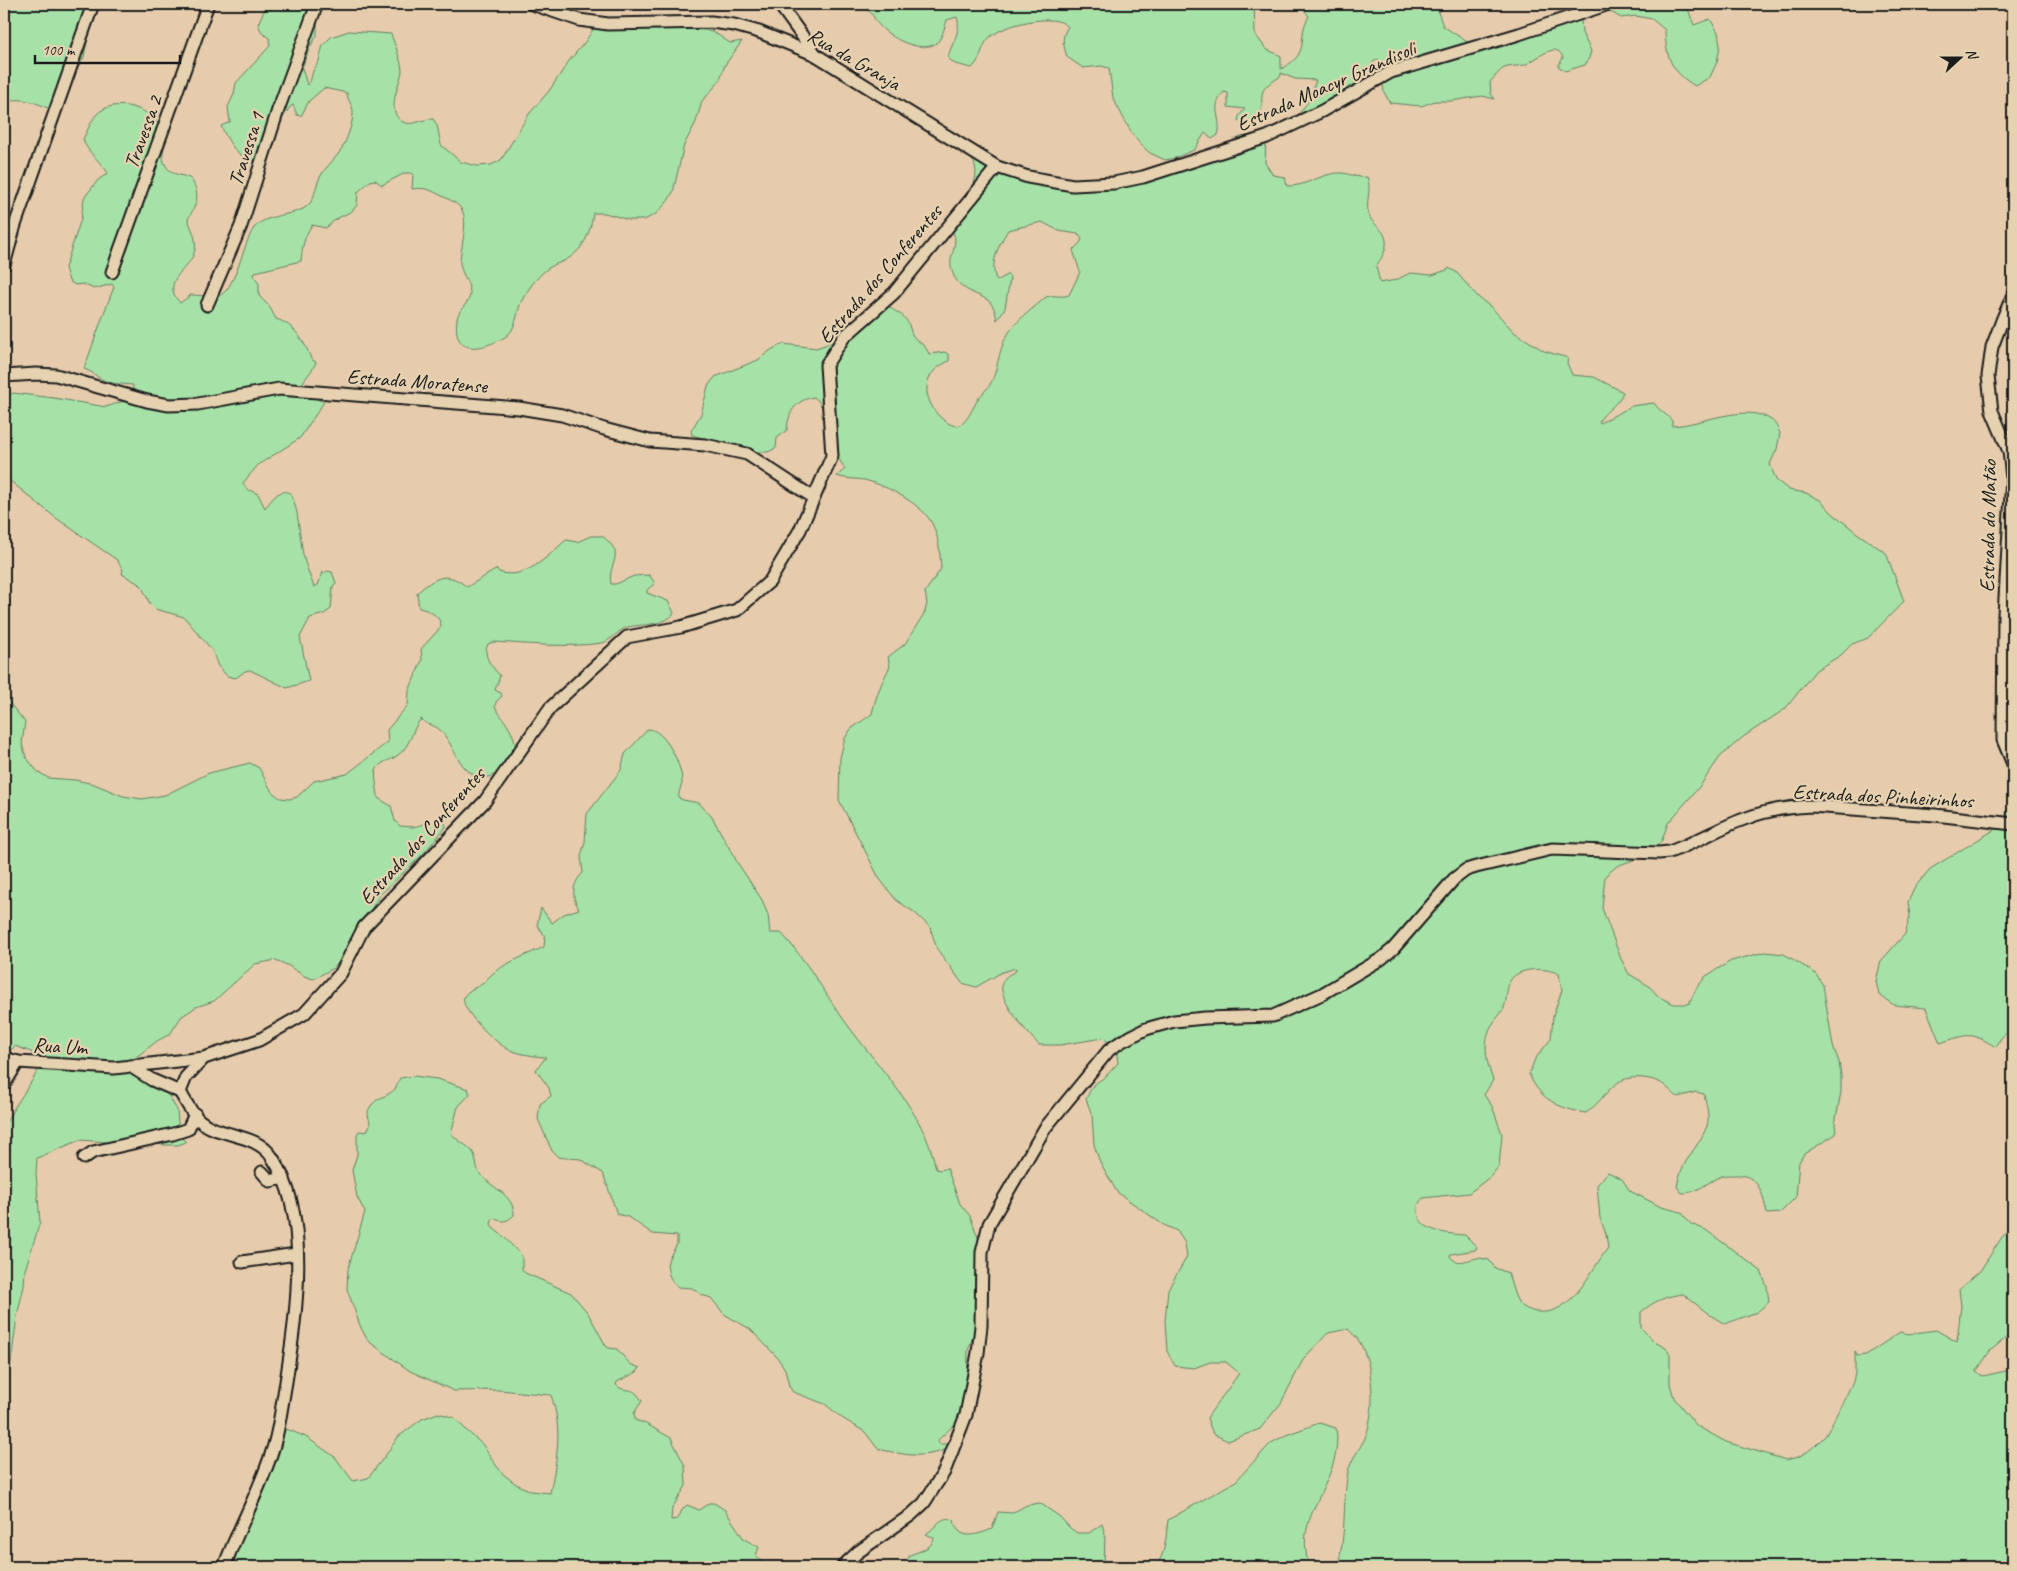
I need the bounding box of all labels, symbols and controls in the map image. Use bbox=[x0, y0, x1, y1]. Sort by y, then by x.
street label: Rua da Granja bbox=[803, 22, 906, 97]
scale bar bbox=[35, 32, 180, 64]
north arrow bbox=[1934, 32, 1984, 82]
street label: Estrada Moacyr Grandisoli bbox=[1232, 34, 1422, 137]
text: 100 m bbox=[42, 41, 76, 60]
text: N bbox=[1962, 46, 1982, 63]
street label: Travessa 2 bbox=[118, 90, 169, 172]
street label: Travessa 1 bbox=[222, 107, 271, 189]
street label: Estrada dos Conferentes bbox=[812, 198, 949, 349]
street label: Estrada Moratense bbox=[346, 363, 489, 399]
street label: Estrada do Matão bbox=[1974, 458, 2002, 592]
street label: Estrada dos Conferentes bbox=[353, 761, 492, 910]
street label: Estrada dos Pinheirinhos bbox=[1792, 778, 1976, 814]
street label: Rua Um bbox=[32, 1032, 90, 1061]

